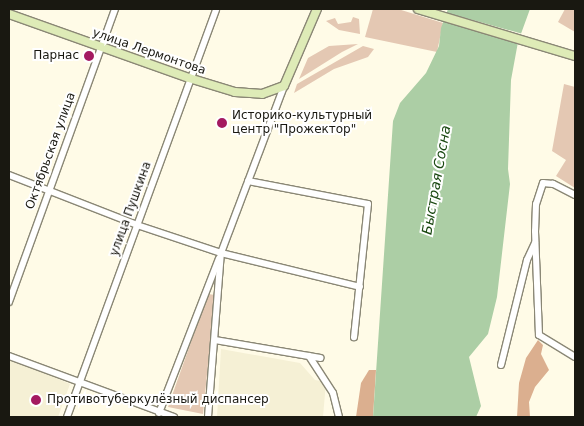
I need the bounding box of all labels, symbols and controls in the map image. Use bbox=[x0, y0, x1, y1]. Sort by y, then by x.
street label: улица Лермонтова bbox=[90, 26, 208, 78]
place label: Парнас bbox=[33, 49, 79, 63]
marker: Парнас bbox=[83, 50, 95, 62]
street label: Октябрьская улица bbox=[23, 91, 79, 211]
place label: Историко-культурный центр "Прожектор" bbox=[232, 109, 372, 137]
marker: Историко-культурный центр "Прожектор" bbox=[216, 117, 228, 129]
water label: Быстрая Сосна bbox=[418, 124, 454, 236]
street label: улица Пушкина bbox=[107, 160, 155, 258]
marker: Противотуберкулёзный диспансер bbox=[29, 393, 43, 407]
place label: Противотуберкулёзный диспансер bbox=[47, 393, 269, 407]

